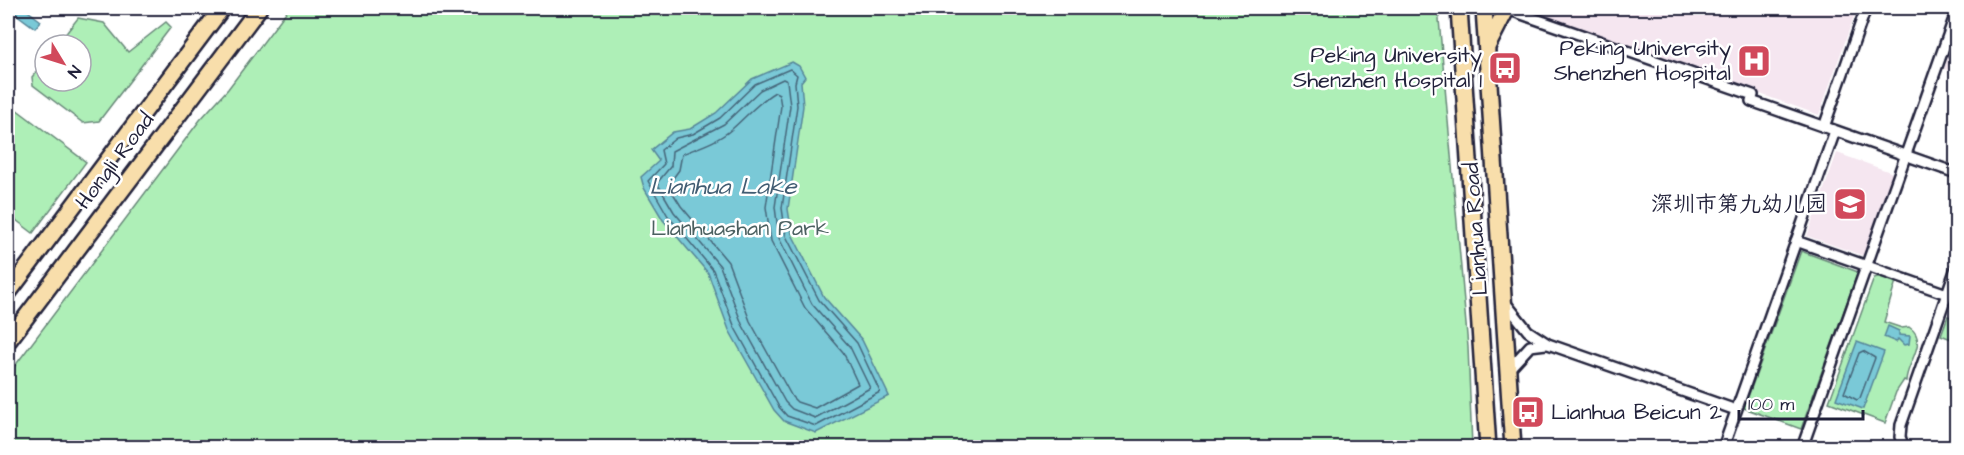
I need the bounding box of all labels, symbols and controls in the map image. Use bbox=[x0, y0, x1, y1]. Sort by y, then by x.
north arrow bbox=[33, 33, 93, 93]
place label: Peking University Shenzhen Hospital bbox=[1554, 33, 1731, 89]
place label: Peking University Shenzhen Hospital 1 bbox=[1293, 40, 1482, 96]
hospital icon: Peking University Shenzhen Hospital bbox=[1736, 43, 1772, 79]
bus stop icon: Peking University Shenzhen Hospital 1 bbox=[1487, 50, 1523, 86]
text: N bbox=[62, 61, 86, 82]
street label: Hongli Road bbox=[68, 106, 163, 217]
street label: Lianhua Road bbox=[1456, 161, 1496, 297]
water label: Lianhua Lake bbox=[650, 170, 797, 204]
school or university icon: 深圳市第九幼儿园 bbox=[1832, 186, 1868, 222]
place label: 深圳市第九幼儿园 bbox=[1651, 189, 1827, 220]
park label: Lianhuashan Park bbox=[651, 213, 829, 244]
scale bar bbox=[1739, 383, 1864, 421]
text: 100 m bbox=[1748, 392, 1794, 417]
bus stop icon: Lianhua Beicun 2 bbox=[1510, 394, 1546, 430]
place label: Lianhua Beicun 2 bbox=[1551, 397, 1723, 428]

